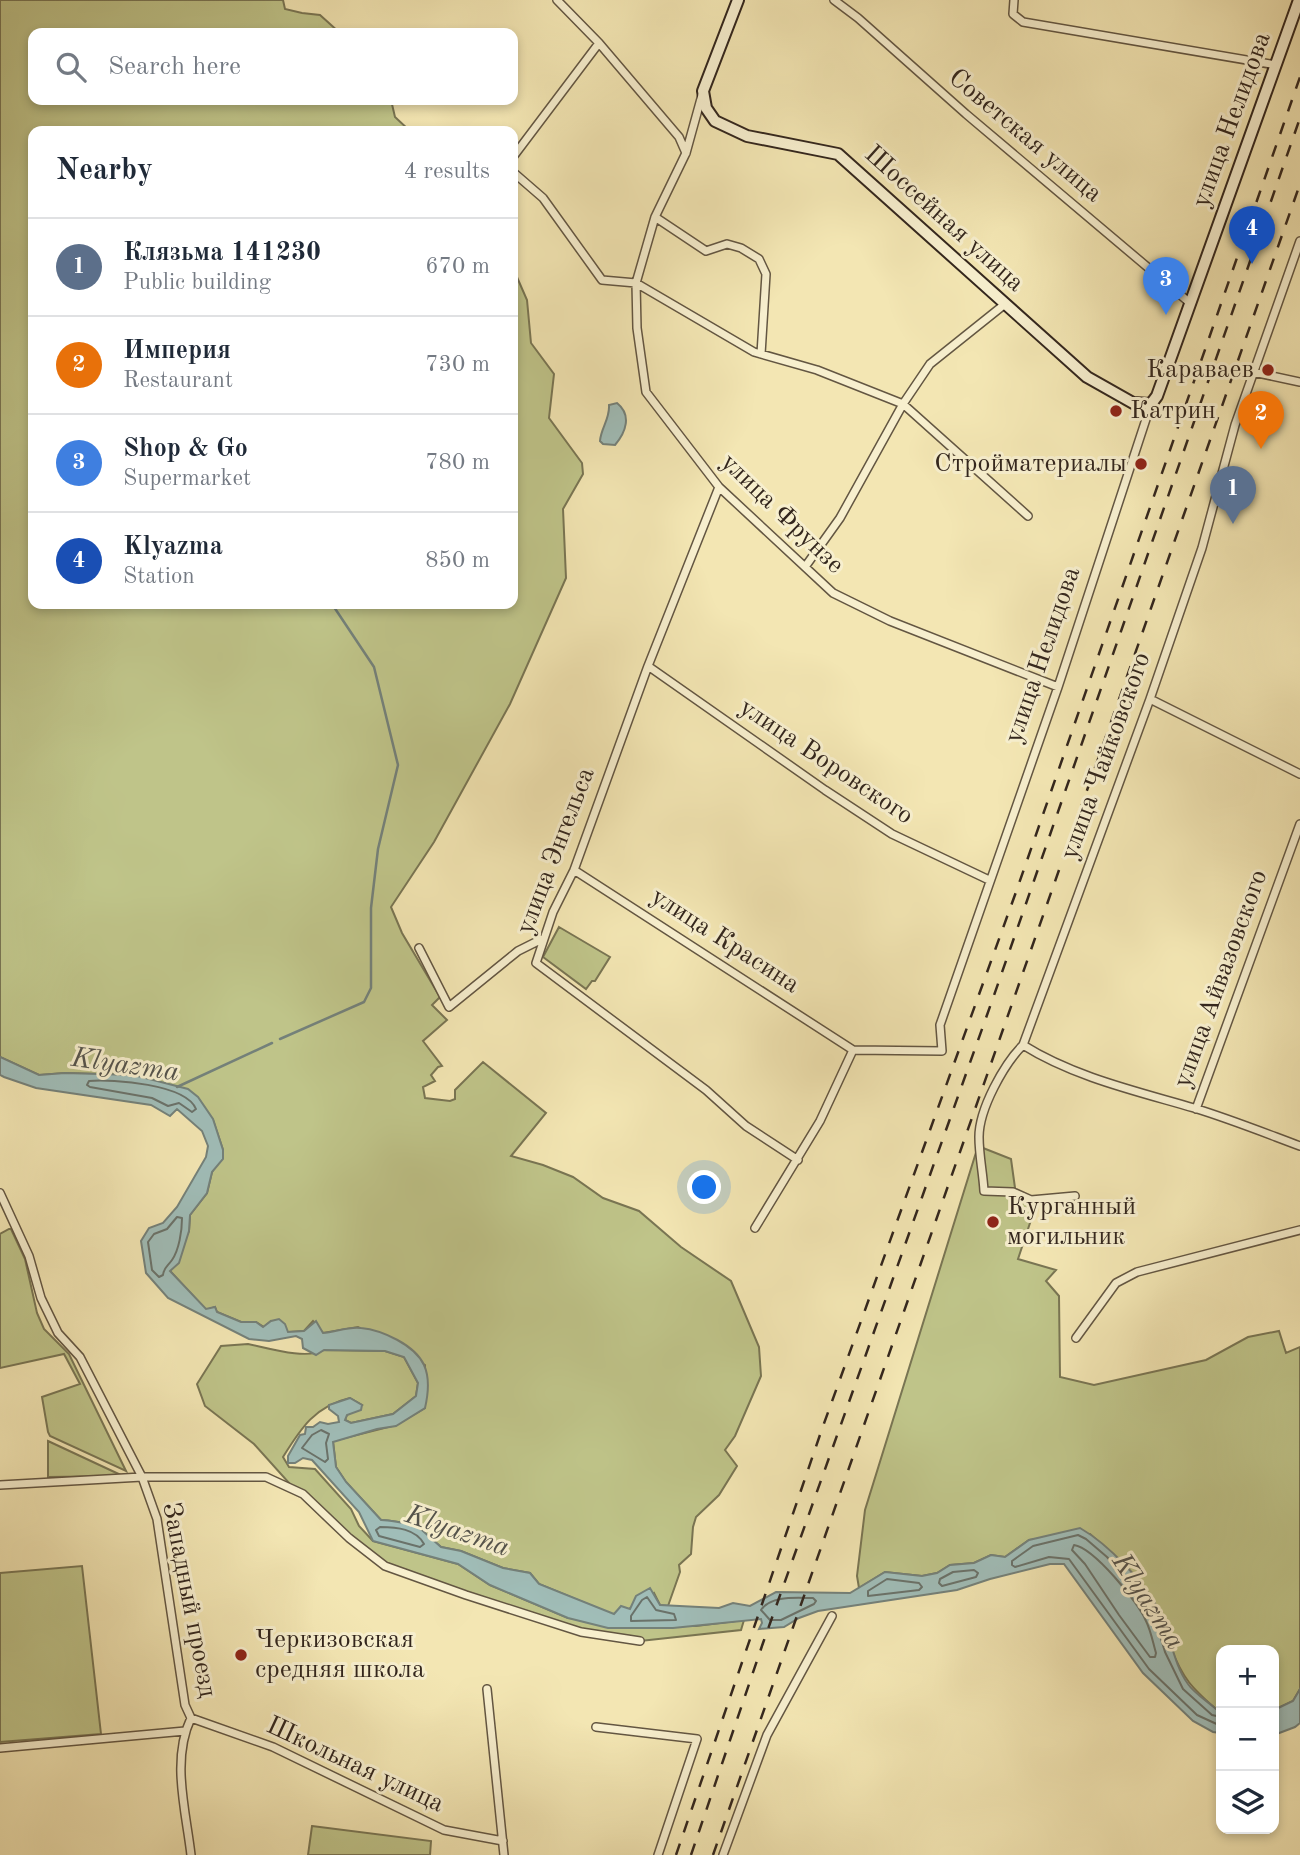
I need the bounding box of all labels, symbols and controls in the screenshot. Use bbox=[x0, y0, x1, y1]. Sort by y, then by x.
search box bbox=[28, 28, 518, 105]
street label: улица Нелидова bbox=[1188, 29, 1276, 211]
icon: search bbox=[52, 48, 90, 86]
text: Search here bbox=[108, 54, 241, 80]
street label: Советская улица bbox=[943, 64, 1107, 208]
street label: Шоссейная улица bbox=[859, 141, 1029, 297]
text: Nearby bbox=[56, 156, 153, 186]
text: 4 results bbox=[404, 160, 490, 183]
pin: 4 bbox=[1229, 206, 1275, 264]
text: Клязьма 141230 bbox=[123, 240, 321, 266]
text: 1 bbox=[72, 255, 86, 278]
text: 670 m bbox=[425, 255, 490, 278]
pin: 3 bbox=[1143, 257, 1189, 315]
text: Public building bbox=[123, 271, 271, 294]
text: Империя bbox=[123, 338, 231, 364]
text: 2 bbox=[72, 353, 86, 376]
text: 730 m bbox=[425, 353, 490, 376]
place label: Караваев bbox=[1146, 357, 1254, 383]
marker: Караваев bbox=[1260, 362, 1276, 378]
text: Restaurant bbox=[123, 369, 233, 392]
pin: 2 bbox=[1238, 391, 1284, 449]
place label: Катрин bbox=[1130, 398, 1216, 424]
marker: Катрин bbox=[1108, 403, 1124, 419]
text: Shop & Go bbox=[123, 436, 248, 462]
street label: улица Фрунзе bbox=[716, 449, 848, 579]
text: 3 bbox=[72, 451, 86, 474]
text: 780 m bbox=[425, 451, 490, 474]
place label: Стройматериалы bbox=[934, 451, 1127, 477]
marker: Стройматериалы bbox=[1133, 456, 1149, 472]
pin: 1 bbox=[1210, 466, 1256, 524]
text: Supermarket bbox=[123, 467, 251, 490]
text: Klyazma bbox=[123, 534, 223, 560]
text: 4 bbox=[72, 549, 86, 572]
text: 850 m bbox=[425, 549, 490, 572]
street label: улица Нелидова bbox=[1001, 564, 1085, 746]
text: Station bbox=[123, 565, 195, 588]
street label: улица Чайковского bbox=[1056, 649, 1156, 863]
street label: улица Воровского bbox=[734, 694, 918, 830]
street label: улица Энгельса bbox=[512, 764, 600, 938]
street label: улица Айвазовского bbox=[1169, 867, 1273, 1091]
street label: улица Красина bbox=[646, 883, 804, 999]
water label: Klyazma bbox=[68, 1044, 181, 1087]
your location bbox=[687, 1170, 721, 1204]
place label: Курганный могильник bbox=[1007, 1194, 1136, 1250]
marker: Курганный могильник bbox=[985, 1214, 1001, 1230]
street label: Западный проезд bbox=[157, 1500, 221, 1700]
water label: Klyazma bbox=[400, 1501, 513, 1563]
water label: Klyazma bbox=[1105, 1548, 1188, 1655]
place label: Черкизовская средняя школа bbox=[255, 1627, 425, 1683]
map controls bbox=[1216, 1645, 1279, 1834]
button: + bbox=[1216, 1645, 1279, 1708]
marker: Черкизовская средняя школа bbox=[233, 1647, 249, 1663]
button: − bbox=[1216, 1708, 1279, 1771]
street label: Школьная улица bbox=[262, 1712, 448, 1818]
button: layers bbox=[1216, 1771, 1279, 1834]

